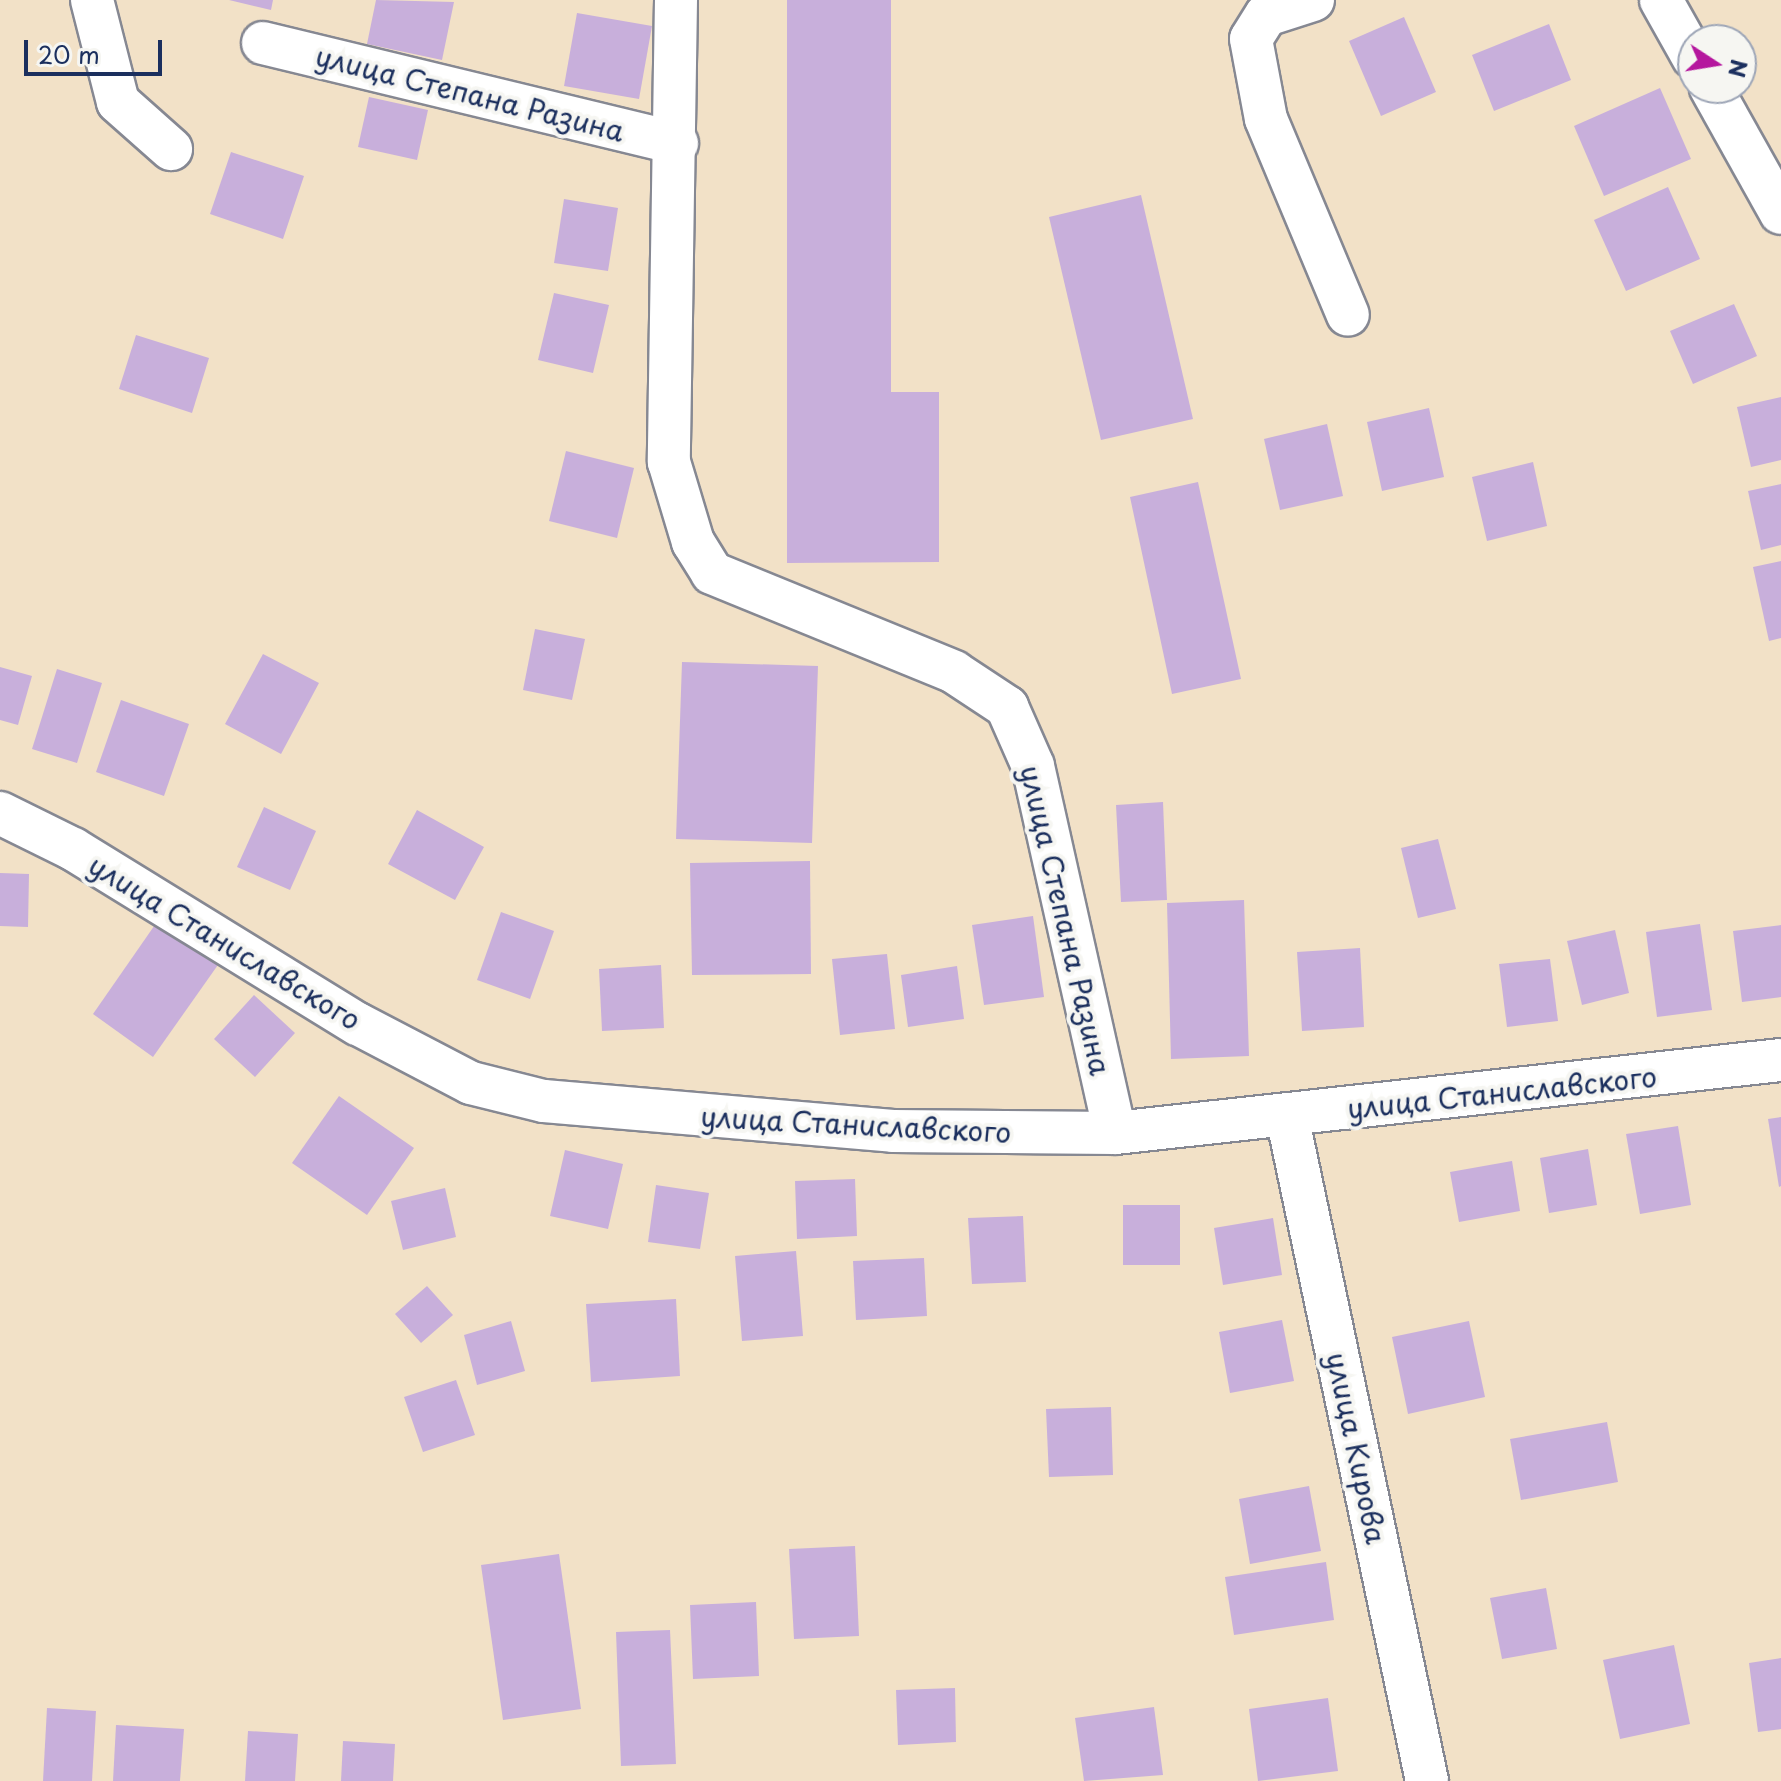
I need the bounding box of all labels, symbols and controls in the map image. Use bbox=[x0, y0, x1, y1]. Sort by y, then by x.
scale bar bbox=[28, 24, 166, 74]
north arrow bbox=[1677, 24, 1757, 104]
text: 20 m bbox=[38, 36, 100, 72]
street label: улица Степана Разина bbox=[311, 38, 629, 148]
text: N bbox=[1721, 57, 1757, 81]
street label: улица Степана Разина bbox=[1014, 761, 1118, 1079]
street label: улица Станиславского bbox=[82, 847, 368, 1037]
street label: улица Станиславского bbox=[1344, 1059, 1660, 1125]
street label: улица Станиславского bbox=[699, 1099, 1013, 1149]
street label: улица Кирова bbox=[1320, 1349, 1394, 1547]

